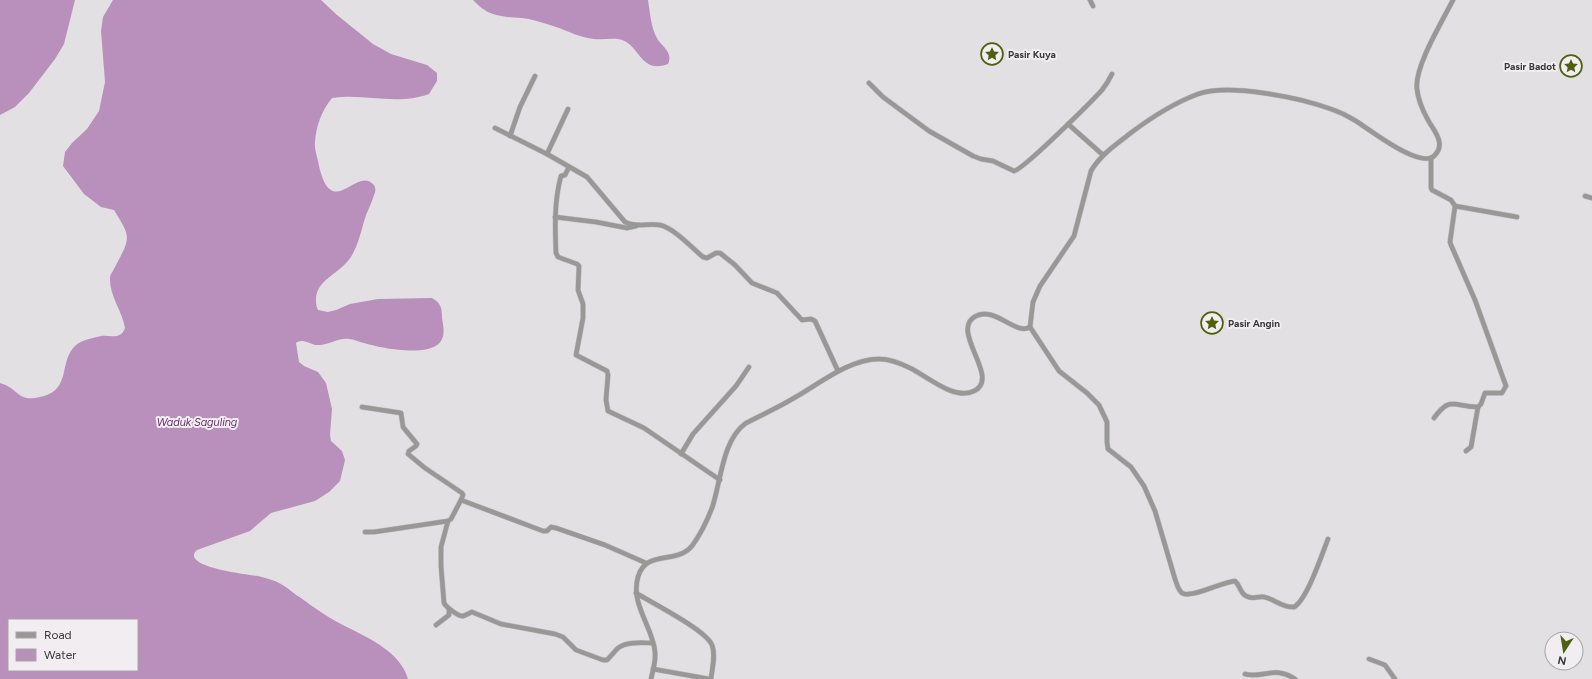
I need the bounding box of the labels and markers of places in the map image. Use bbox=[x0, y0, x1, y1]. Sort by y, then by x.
place icon: Pasir Kuya bbox=[979, 41, 1005, 67]
place label: Pasir Kuya bbox=[1008, 48, 1056, 61]
place icon: Pasir Badot bbox=[1558, 53, 1584, 79]
place label: Pasir Badot bbox=[1504, 60, 1556, 73]
place icon: Pasir Angin bbox=[1199, 310, 1225, 336]
place label: Pasir Angin bbox=[1228, 317, 1280, 330]

